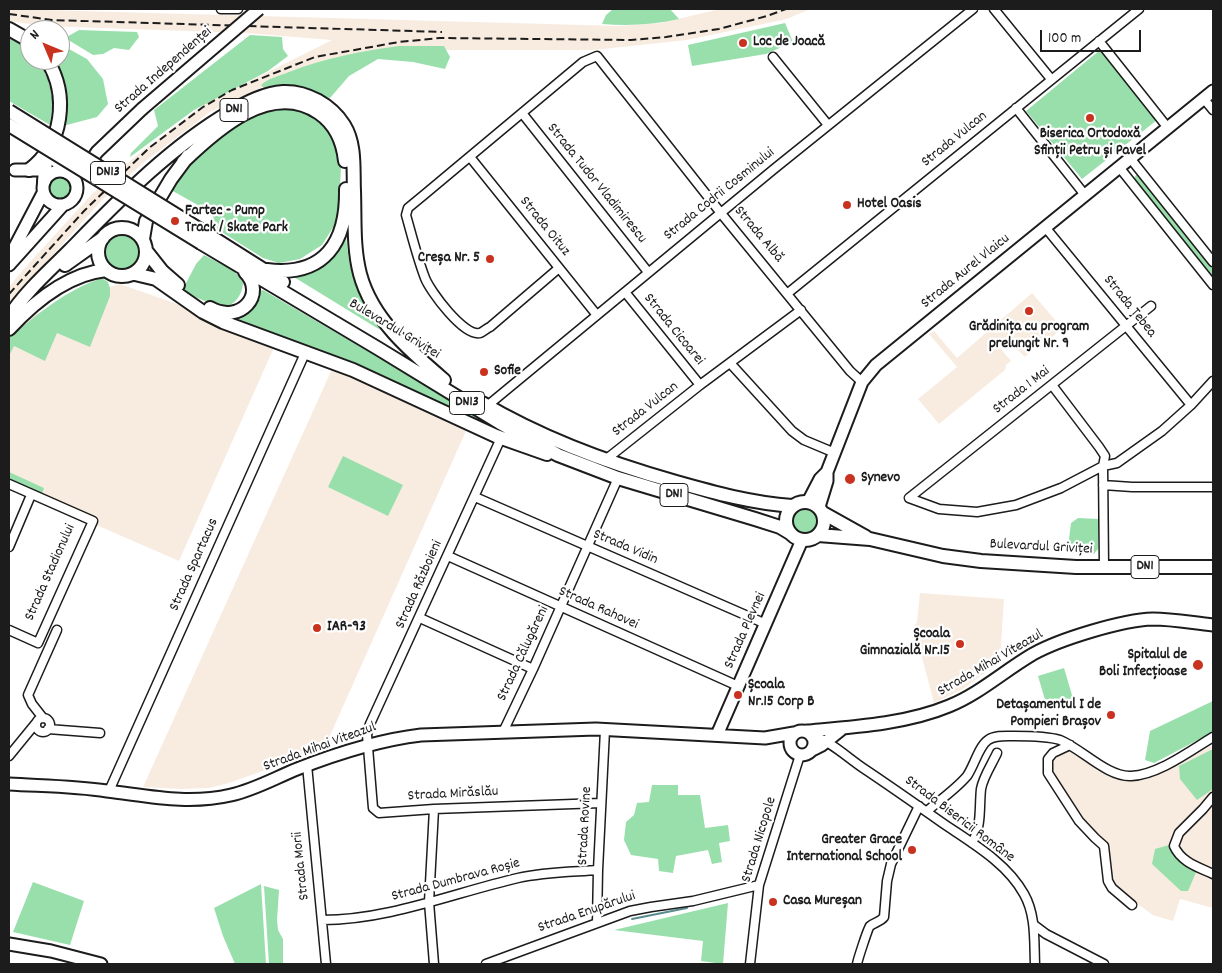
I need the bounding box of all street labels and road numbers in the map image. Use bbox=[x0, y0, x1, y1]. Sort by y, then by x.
street label: Strada Independenței bbox=[112, 24, 216, 118]
road number: DN1 bbox=[220, 98, 248, 122]
street label: Strada Vulcan bbox=[918, 108, 992, 172]
street label: Strada Tudor Vladimirescu bbox=[542, 120, 650, 248]
street label: Strada Codrii Cosminului bbox=[661, 145, 779, 245]
road number: DN13 bbox=[90, 162, 126, 184]
street label: Strada Oituz bbox=[515, 194, 573, 260]
street label: Strada Albă bbox=[729, 203, 787, 267]
street label: Strada Aurel Vlaicu bbox=[918, 231, 1014, 313]
street label: Strada Țebea bbox=[1098, 272, 1160, 342]
street label: Strada Cicoarei bbox=[639, 291, 707, 369]
street label: Bulevardul Griviței bbox=[345, 296, 443, 364]
street label: Strada 1 Mai bbox=[990, 363, 1054, 419]
street label: Strada Vulcan bbox=[609, 378, 683, 442]
road number: DN13 bbox=[450, 392, 484, 414]
road number: DN1 bbox=[660, 484, 688, 506]
street label: Strada Spartacus bbox=[166, 516, 224, 614]
street label: Strada Stadionului bbox=[22, 522, 80, 624]
street label: Strada Vidin bbox=[590, 526, 660, 570]
street label: Bulevardul Griviței bbox=[989, 536, 1093, 560]
street label: Strada Războieni bbox=[392, 538, 448, 632]
road number: DN1 bbox=[1131, 556, 1159, 578]
street label: Strada Rahovei bbox=[555, 583, 641, 635]
street label: Strada Plevnei bbox=[721, 590, 771, 672]
street label: Strada Călugăreni bbox=[494, 603, 554, 705]
street label: Strada Mihai Viteazul bbox=[935, 627, 1047, 701]
street label: Strada Mihai Viteazul bbox=[261, 719, 379, 777]
street label: Strada Bisericii Române bbox=[900, 773, 1018, 867]
street label: Strada Mirăslău bbox=[407, 784, 499, 806]
street label: Strada Rovine bbox=[575, 786, 597, 866]
street label: Strada Nicopole bbox=[738, 795, 782, 885]
street label: Strada Morii bbox=[289, 831, 315, 901]
street label: Strada Dumbrava Roșie bbox=[390, 855, 522, 907]
street label: Strada Enupărului bbox=[536, 888, 638, 938]

